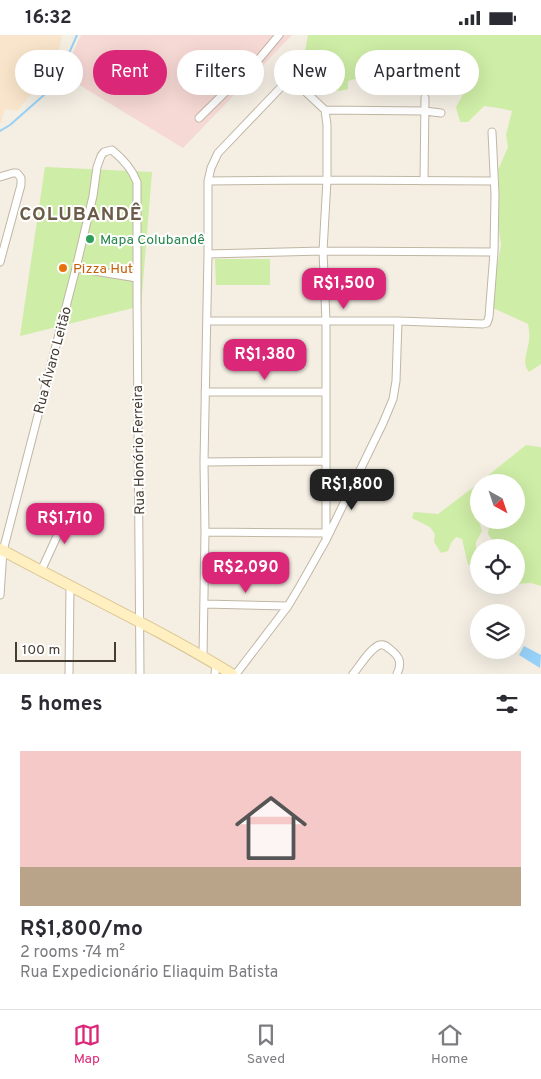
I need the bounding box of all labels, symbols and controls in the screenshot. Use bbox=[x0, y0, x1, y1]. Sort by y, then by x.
text: 16:32 bbox=[25, 6, 72, 30]
chip: Buy bbox=[15, 50, 83, 95]
chip: Rent bbox=[93, 50, 167, 95]
chip: Filters bbox=[177, 50, 264, 95]
chip: New bbox=[274, 50, 345, 95]
chip: Apartment bbox=[355, 50, 479, 95]
district label: COLUBANDÊ bbox=[19, 202, 143, 227]
place label: Mapa Colubandê bbox=[100, 232, 205, 249]
marker: Mapa Colubandê bbox=[84, 233, 96, 245]
place label: Pizza Hut bbox=[73, 261, 133, 278]
marker: Pizza Hut bbox=[57, 262, 69, 274]
pin: R$1,500 bbox=[298, 267, 390, 310]
text: R$1,500 bbox=[313, 274, 375, 294]
street label: Rua Álvaro Leitão bbox=[30, 305, 76, 416]
pin: R$1,380 bbox=[219, 339, 311, 381]
text: R$1,380 bbox=[234, 345, 296, 365]
street label: Rua Honório Ferreira bbox=[130, 385, 149, 515]
pin: R$1,800 bbox=[306, 469, 398, 511]
north arrow bbox=[470, 474, 525, 529]
map controls bbox=[470, 474, 525, 659]
text: R$1,800 bbox=[321, 475, 383, 495]
pin: R$1,710 bbox=[19, 503, 111, 545]
text: R$1,710 bbox=[37, 509, 93, 529]
button: locate bbox=[470, 539, 525, 594]
pin: R$2,090 bbox=[200, 551, 292, 594]
text: R$2,090 bbox=[213, 558, 279, 578]
button: layers bbox=[470, 604, 525, 659]
scale bar bbox=[15, 639, 116, 662]
text: 100 m bbox=[22, 642, 60, 659]
icon: filters bbox=[493, 690, 521, 718]
text: 5 homes bbox=[20, 691, 103, 718]
icon: home bbox=[226, 783, 316, 873]
text: R$1,800/mo bbox=[20, 916, 143, 943]
text: 2 rooms · 74 m² bbox=[20, 943, 125, 963]
text: Rua Expedicionário Eliaquim Batista bbox=[20, 963, 278, 983]
tab: Map bbox=[73, 1021, 101, 1068]
tab: Saved bbox=[247, 1021, 285, 1068]
tab: Home bbox=[431, 1021, 468, 1068]

